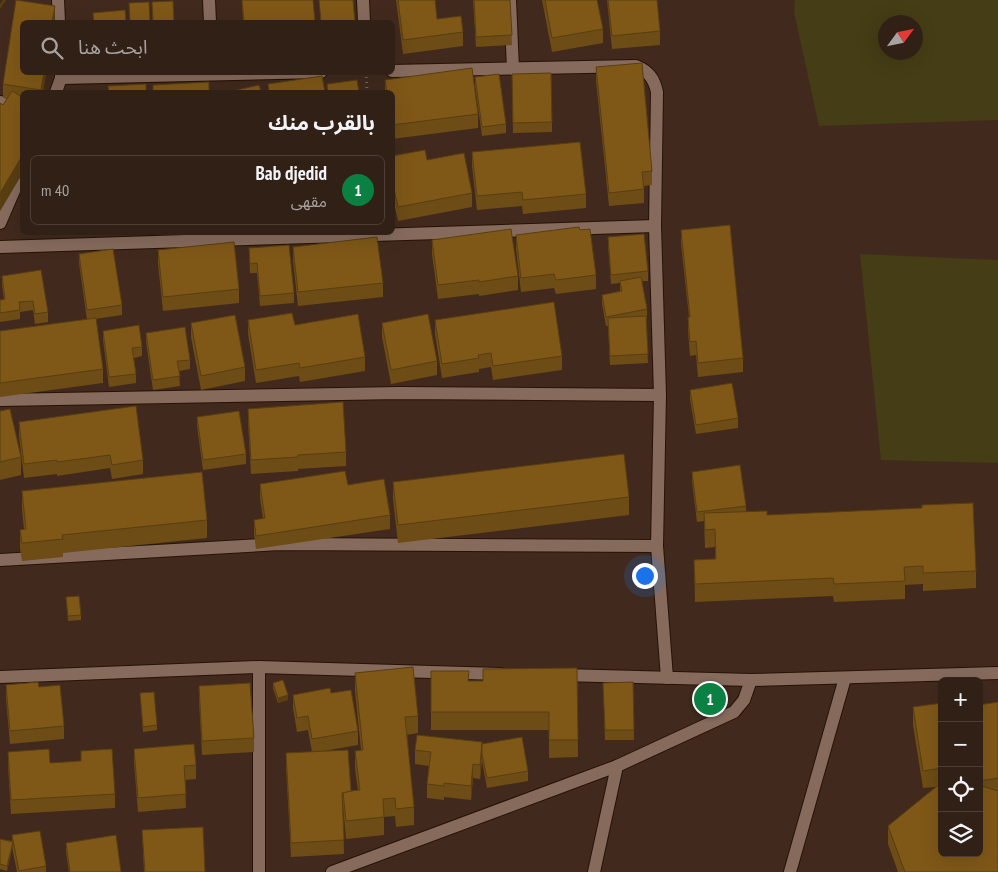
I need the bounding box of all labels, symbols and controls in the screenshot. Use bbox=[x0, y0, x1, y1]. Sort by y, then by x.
north arrow bbox=[878, 15, 923, 60]
search box bbox=[20, 20, 395, 75]
icon: search bbox=[38, 34, 66, 62]
text: ابحث هنا bbox=[78, 35, 147, 59]
text: بالقرب منك bbox=[268, 109, 375, 136]
text: Bab djedid bbox=[255, 161, 327, 185]
text: 40 m bbox=[41, 180, 69, 200]
text: 1 bbox=[354, 180, 362, 200]
text: مقهى bbox=[291, 191, 327, 211]
your location bbox=[632, 563, 658, 589]
map controls bbox=[938, 677, 983, 857]
button: + bbox=[938, 677, 983, 722]
pin: 1 bbox=[694, 680, 726, 718]
button: − bbox=[938, 722, 983, 767]
button: locate bbox=[938, 767, 983, 812]
button: layers bbox=[938, 812, 983, 857]

